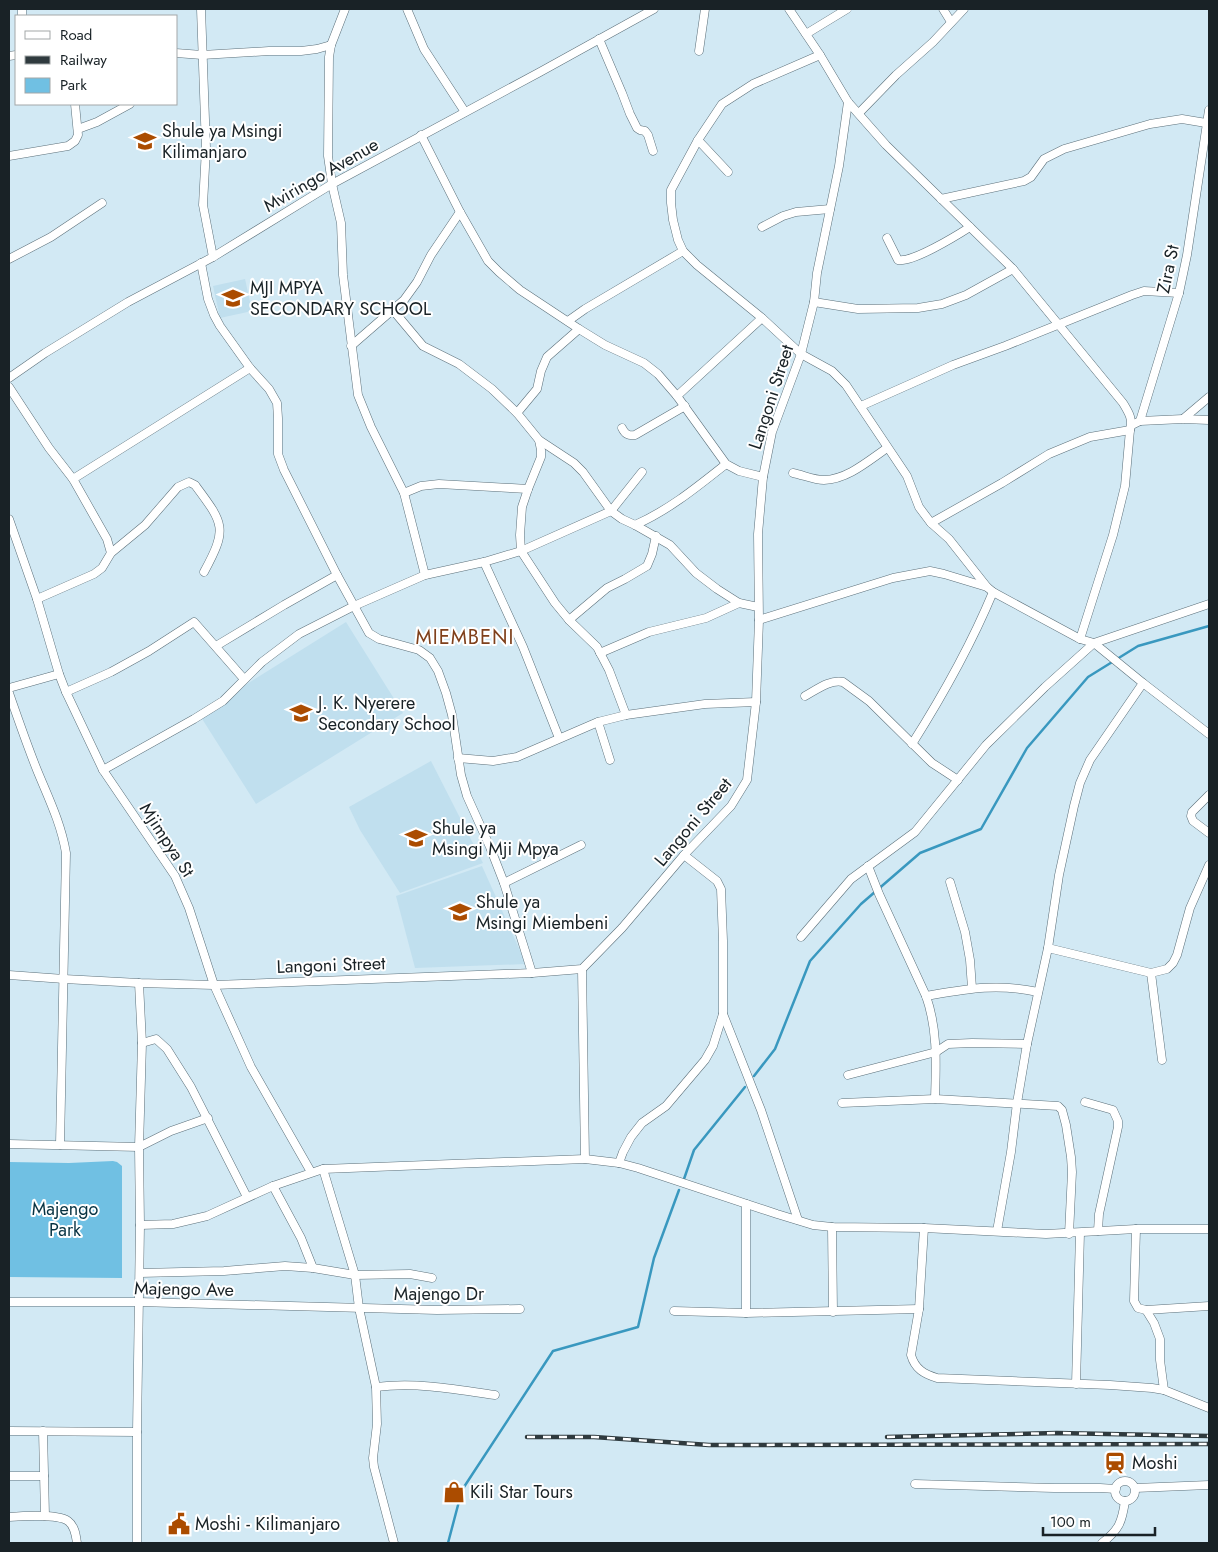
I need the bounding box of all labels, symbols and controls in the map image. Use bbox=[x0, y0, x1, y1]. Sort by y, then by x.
legend bbox=[15, 15, 178, 105]
text: Road bbox=[60, 24, 92, 46]
text: Railway bbox=[60, 49, 107, 71]
text: Park bbox=[60, 74, 87, 96]
place label: Shule ya Msingi Kilimanjaro bbox=[162, 118, 282, 165]
school or university icon: Shule ya Msingi Kilimanjaro bbox=[132, 128, 158, 154]
street label: Mviringo Avenue bbox=[259, 131, 383, 219]
street label: Zira St bbox=[1150, 242, 1186, 296]
place label: MJI MPYA SECONDARY SCHOOL bbox=[250, 275, 431, 322]
school or university icon: MJI MPYA SECONDARY SCHOOL bbox=[220, 285, 246, 311]
street label: Langoni Street bbox=[742, 341, 800, 453]
district label: MIEMBENI bbox=[416, 623, 514, 652]
place label: J. K. Nyerere Secondary School bbox=[316, 690, 456, 737]
school or university icon: J. K. Nyerere Secondary School bbox=[288, 700, 314, 726]
street label: Langoni Street bbox=[648, 771, 738, 872]
street label: Mjimpya St bbox=[133, 798, 201, 883]
place label: Shule ya Msingi Mji Mpya bbox=[432, 815, 559, 862]
school or university icon: Shule ya Msingi Mji Mpya bbox=[403, 825, 429, 851]
place label: Shule ya Msingi Miembeni bbox=[476, 889, 609, 936]
school or university icon: Shule ya Msingi Miembeni bbox=[447, 899, 473, 925]
street label: Langoni Street bbox=[276, 950, 386, 980]
park label: Majengo Park bbox=[32, 1196, 98, 1243]
street label: Majengo Ave bbox=[134, 1275, 234, 1303]
street label: Majengo Dr bbox=[394, 1281, 485, 1307]
station icon: Moshi bbox=[1102, 1450, 1128, 1476]
place label: Moshi bbox=[1132, 1450, 1178, 1476]
shop icon: Kili Star Tours bbox=[441, 1479, 467, 1505]
place label: Kili Star Tours bbox=[470, 1479, 573, 1505]
scale bar bbox=[1043, 1504, 1156, 1536]
public building icon: Moshi - Kilimanjaro bbox=[166, 1511, 192, 1537]
place label: Moshi - Kilimanjaro bbox=[195, 1511, 340, 1537]
text: 100 m bbox=[1050, 1511, 1091, 1533]

